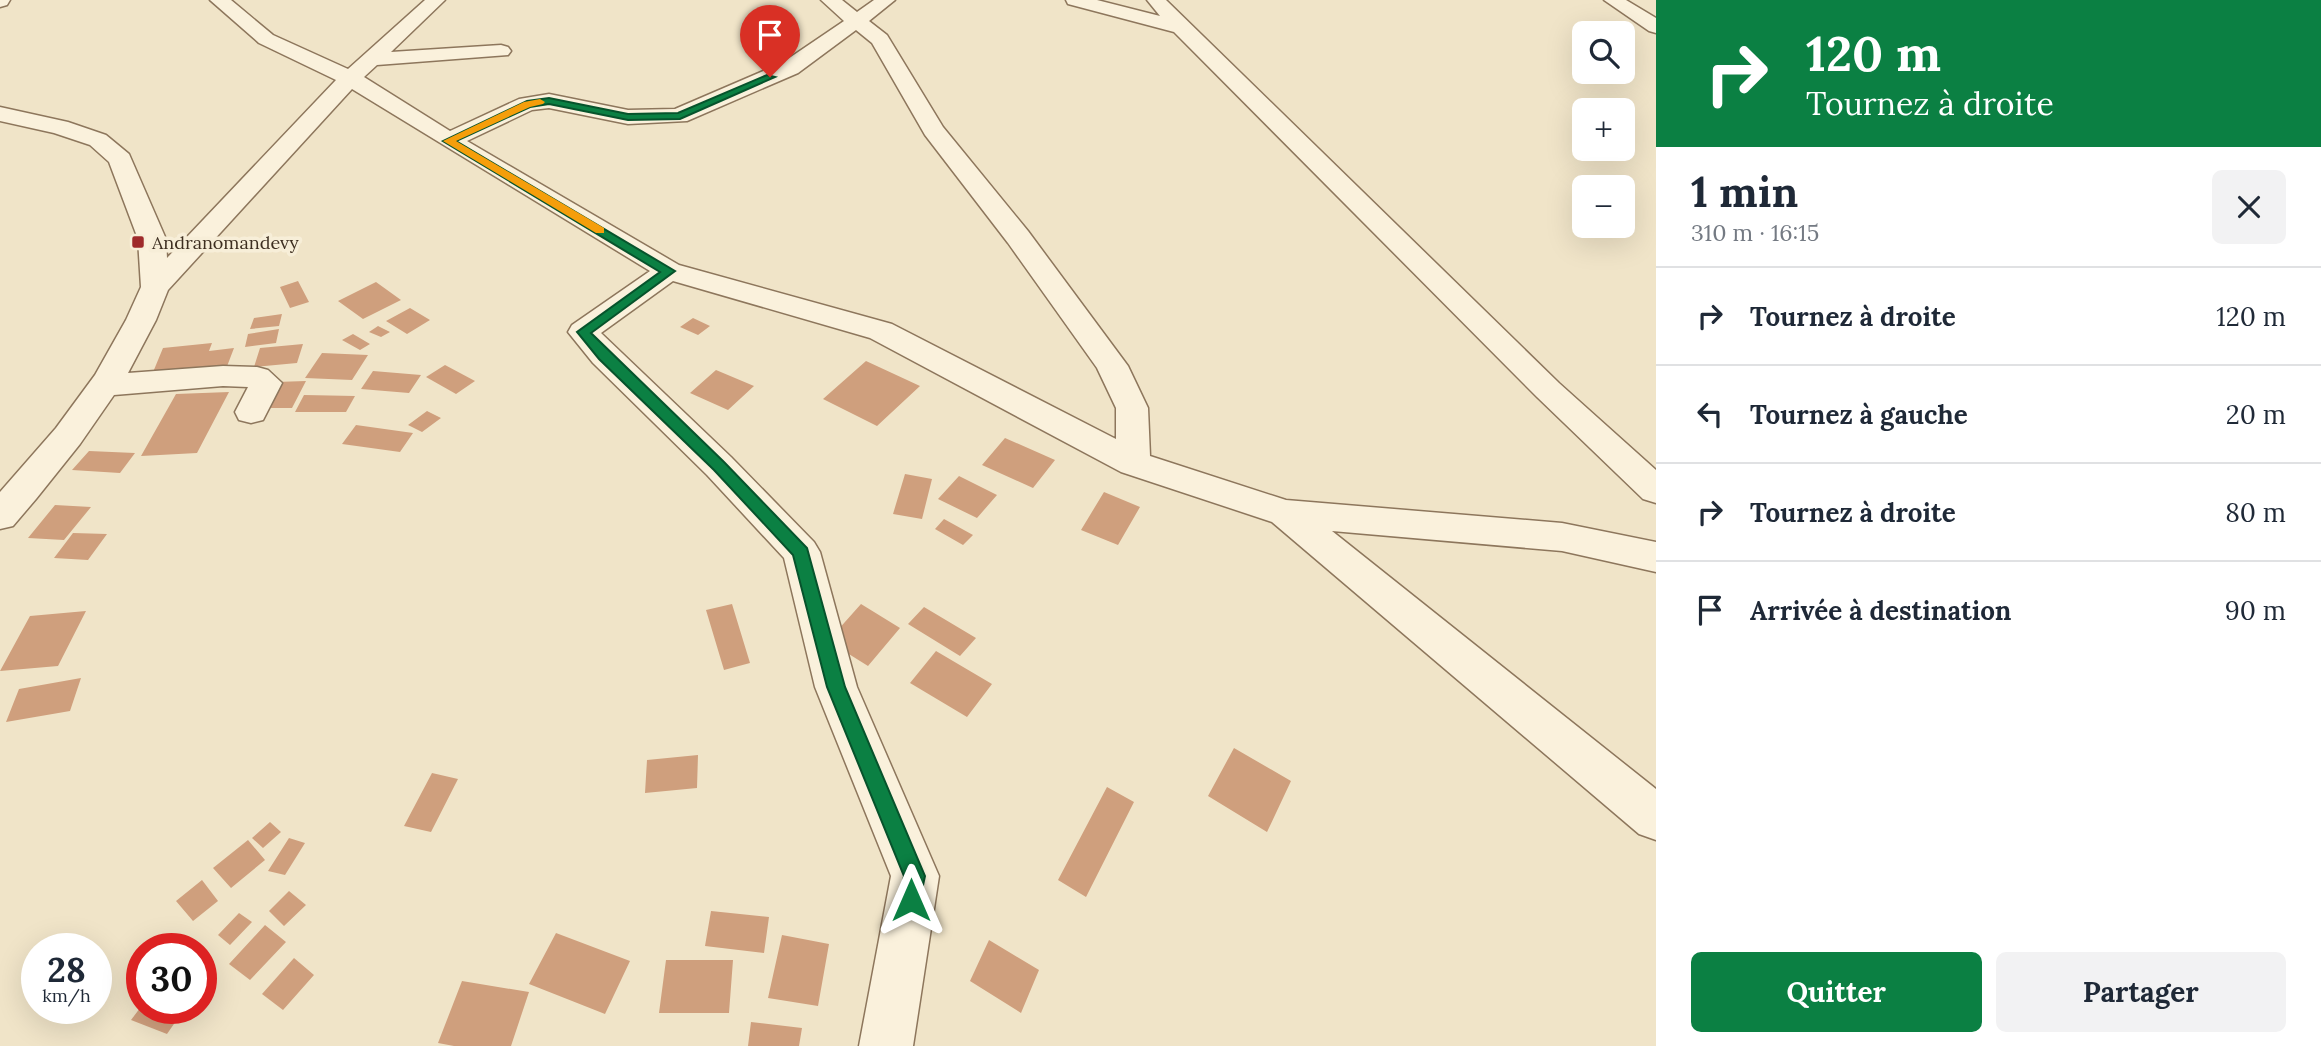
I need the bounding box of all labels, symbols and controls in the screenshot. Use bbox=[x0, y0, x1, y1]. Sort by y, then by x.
pin bbox=[740, 5, 800, 77]
icon: arrive bbox=[751, 16, 789, 54]
map controls bbox=[1572, 21, 1635, 238]
button: search bbox=[1572, 21, 1635, 84]
text: 120 m bbox=[1806, 22, 1941, 84]
icon: right bbox=[1691, 28, 1782, 119]
text: Tournez à droite bbox=[1806, 83, 2054, 124]
button: + bbox=[1572, 98, 1635, 161]
text: 1 min bbox=[1691, 165, 1798, 219]
button: close bbox=[2212, 170, 2286, 244]
button: − bbox=[1572, 175, 1635, 238]
text: 310 m · 16:15 bbox=[1691, 218, 1819, 247]
place label: Andranomandevy bbox=[151, 231, 299, 254]
marker: Andranomandevy bbox=[130, 234, 146, 250]
icon: right bbox=[1691, 297, 1729, 335]
text: Tournez à droite bbox=[1750, 300, 1956, 333]
text: 120 m bbox=[2216, 300, 2286, 333]
icon: left bbox=[1691, 395, 1729, 433]
text: Tournez à gauche bbox=[1750, 398, 1968, 431]
text: 20 m bbox=[2226, 398, 2286, 431]
icon: right bbox=[1691, 493, 1729, 531]
text: Tournez à droite bbox=[1750, 496, 1956, 529]
text: 80 m bbox=[2225, 496, 2286, 529]
icon: arrive bbox=[1691, 591, 1729, 629]
text: Arrivée à destination bbox=[1750, 594, 2011, 627]
text: 90 m bbox=[2225, 594, 2286, 627]
position arrow bbox=[874, 863, 948, 937]
speed limit sign: 30 bbox=[126, 933, 217, 1024]
text: 28 bbox=[47, 947, 86, 992]
button: Quitter bbox=[1691, 952, 1982, 1032]
button: Partager bbox=[1996, 952, 2286, 1032]
text: km/h bbox=[42, 984, 91, 1007]

